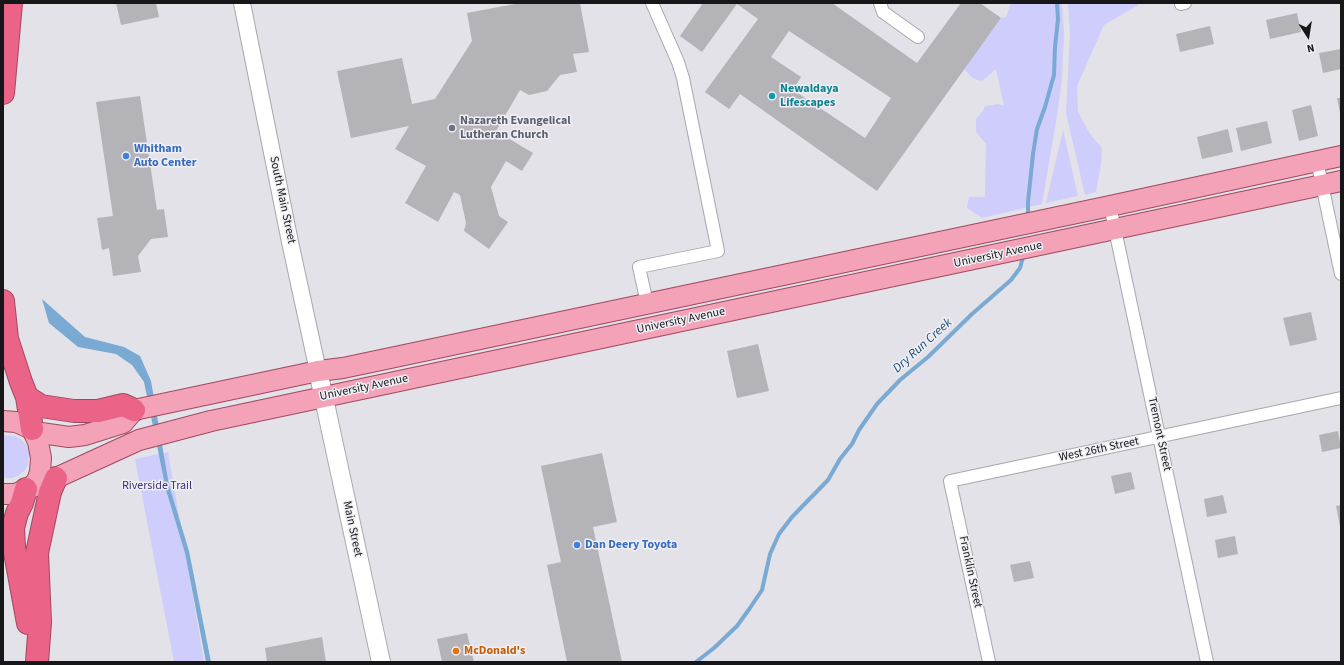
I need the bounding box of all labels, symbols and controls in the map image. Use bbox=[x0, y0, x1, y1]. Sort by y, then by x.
north arrow bbox=[1288, 16, 1328, 56]
text: N bbox=[1305, 40, 1316, 56]
place label: Newaldaya Lifescapes bbox=[780, 82, 839, 110]
marker: Newaldaya Lifescapes bbox=[767, 91, 777, 101]
place label: Nazareth Evangelical Lutheran Church bbox=[460, 114, 571, 142]
marker: Nazareth Evangelical Lutheran Church bbox=[447, 123, 457, 133]
place label: Whitham Auto Center bbox=[134, 142, 197, 170]
marker: Whitham Auto Center bbox=[121, 151, 131, 161]
street label: South Main Street bbox=[266, 155, 298, 245]
street label: University Avenue bbox=[953, 239, 1043, 271]
street label: University Avenue bbox=[636, 305, 726, 337]
water label: Dry Run Creek bbox=[890, 315, 956, 377]
street label: University Avenue bbox=[319, 372, 409, 404]
street label: Tremont Street bbox=[1144, 396, 1174, 472]
street label: West 26th Street bbox=[1058, 434, 1140, 466]
park label: Riverside Trail bbox=[122, 479, 192, 493]
street label: Main Street bbox=[339, 500, 365, 558]
street label: Franklin Street bbox=[955, 535, 985, 609]
place label: Dan Deery Toyota bbox=[585, 538, 677, 552]
marker: Dan Deery Toyota bbox=[572, 540, 582, 550]
place label: McDonald's bbox=[464, 644, 525, 658]
marker: McDonald's bbox=[451, 646, 461, 656]

